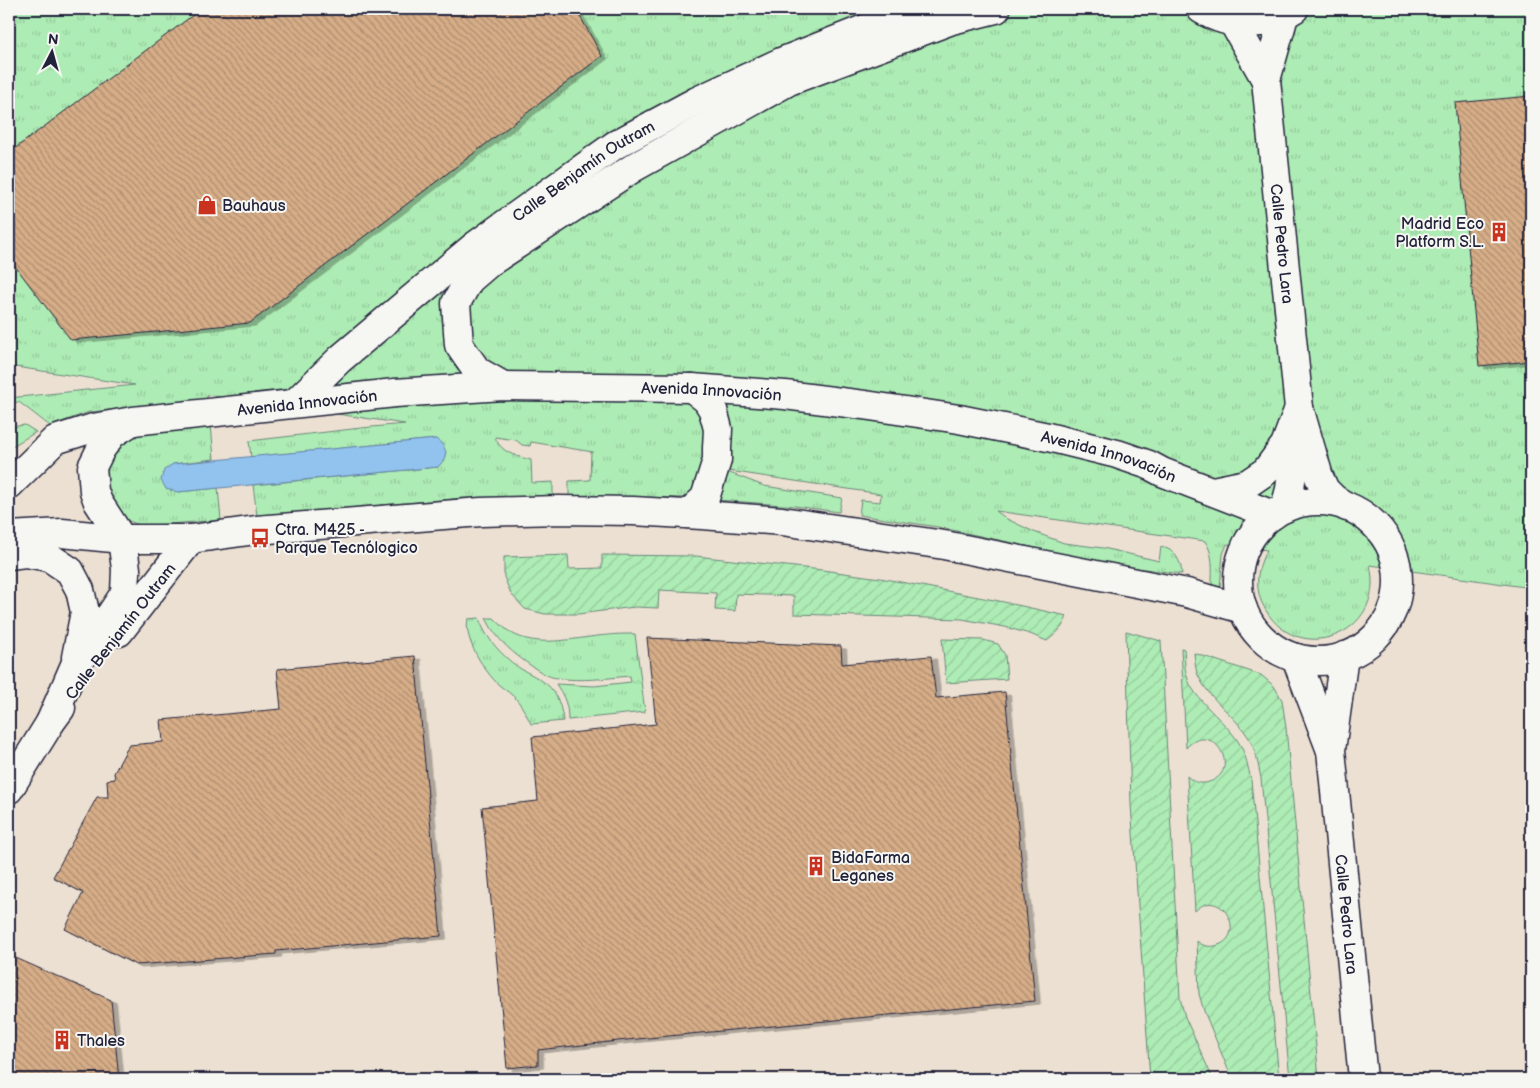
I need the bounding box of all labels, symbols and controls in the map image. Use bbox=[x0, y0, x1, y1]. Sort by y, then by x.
north arrow bbox=[28, 28, 78, 78]
text: N bbox=[47, 31, 59, 49]
street label: Calle Benjamín Outram bbox=[509, 117, 658, 227]
street label: Calle Pedro Lara bbox=[1265, 183, 1296, 305]
shop icon: Bauhaus bbox=[196, 194, 218, 216]
place label: Bauhaus bbox=[222, 197, 286, 216]
place label: Madrid Eco Platform S.L. bbox=[1395, 215, 1484, 252]
building icon: Madrid Eco Platform S.L. bbox=[1488, 221, 1510, 243]
street label: Avenida Innovación bbox=[641, 379, 782, 406]
street label: Avenida Innovación bbox=[236, 387, 378, 421]
street label: Avenida Innovación bbox=[1039, 428, 1178, 487]
place label: Ctra. M425 - Parque Tecnólogico bbox=[275, 521, 418, 558]
bus stop icon: Ctra. M425 - Parque Tecnólogico bbox=[249, 527, 271, 549]
street label: Calle Benjamín Outram bbox=[62, 560, 180, 704]
place label: BidaFarma Leganes bbox=[831, 849, 910, 886]
street label: Calle Pedro Lara bbox=[1330, 854, 1361, 975]
building icon: BidaFarma Leganes bbox=[805, 855, 827, 877]
building icon: Thales bbox=[51, 1029, 73, 1051]
place label: Thales bbox=[77, 1032, 125, 1051]

